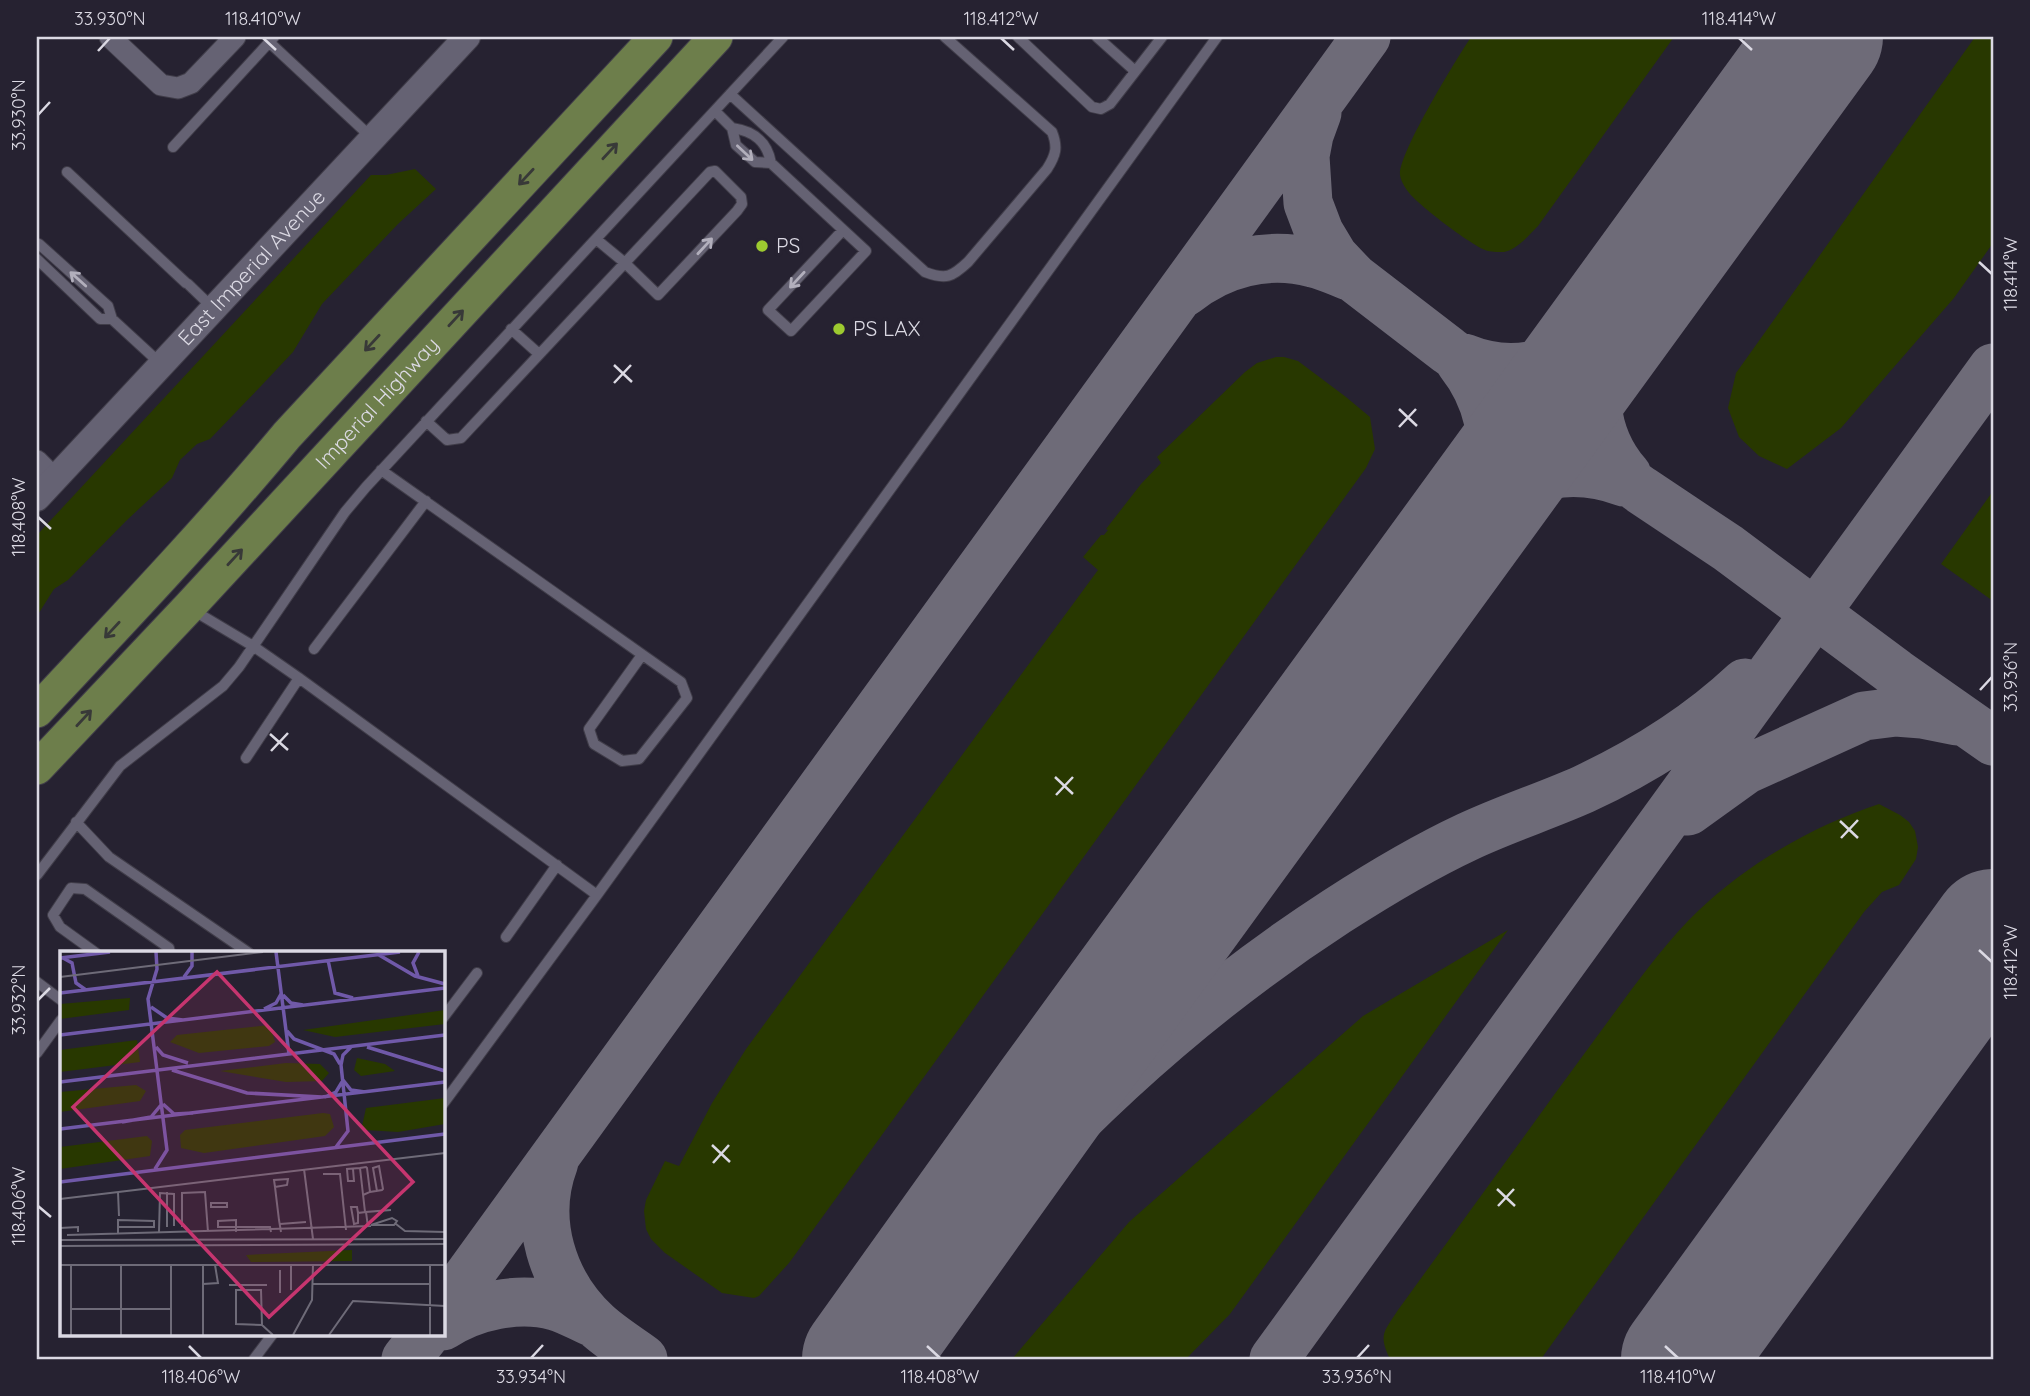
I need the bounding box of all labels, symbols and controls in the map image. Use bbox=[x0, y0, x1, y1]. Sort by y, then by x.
text: 33.930°N bbox=[74, 7, 146, 30]
text: 118.410°W bbox=[225, 7, 301, 30]
text: 118.412°W bbox=[963, 7, 1039, 30]
text: 118.414°W bbox=[1702, 7, 1776, 30]
text: 33.930°N bbox=[7, 79, 30, 151]
one-way arrow bbox=[602, 143, 619, 160]
one-way arrow bbox=[736, 144, 753, 161]
one-way arrow bbox=[518, 168, 535, 185]
street label: East Imperial Avenue bbox=[172, 183, 330, 350]
place label: PS bbox=[776, 232, 800, 258]
one-way arrow bbox=[697, 237, 713, 255]
text: 118.414°W bbox=[1999, 237, 2022, 311]
marker: PS bbox=[754, 238, 770, 254]
one-way arrow bbox=[70, 270, 87, 287]
one-way arrow bbox=[789, 271, 805, 289]
one-way arrow bbox=[448, 309, 464, 327]
place label: PS LAX bbox=[853, 315, 921, 341]
marker: PS LAX bbox=[831, 321, 847, 337]
street label: Imperial Highway bbox=[309, 331, 444, 474]
one-way arrow bbox=[363, 334, 380, 351]
text: 118.408°W bbox=[7, 477, 30, 557]
one-way arrow bbox=[227, 548, 243, 566]
one-way arrow bbox=[104, 621, 121, 638]
text: 33.936°N bbox=[1999, 642, 2022, 712]
one-way arrow bbox=[75, 710, 92, 727]
text: 118.412°W bbox=[1999, 924, 2022, 1000]
inset map bbox=[60, 951, 444, 1336]
text: 33.932°N bbox=[7, 965, 30, 1035]
text: 118.406°W bbox=[7, 1166, 30, 1246]
text: 118.406°W bbox=[161, 1365, 241, 1388]
text: 33.934°N bbox=[496, 1365, 566, 1388]
text: 118.408°W bbox=[900, 1365, 980, 1388]
text: 33.936°N bbox=[1322, 1365, 1392, 1388]
text: 118.410°W bbox=[1640, 1365, 1716, 1388]

